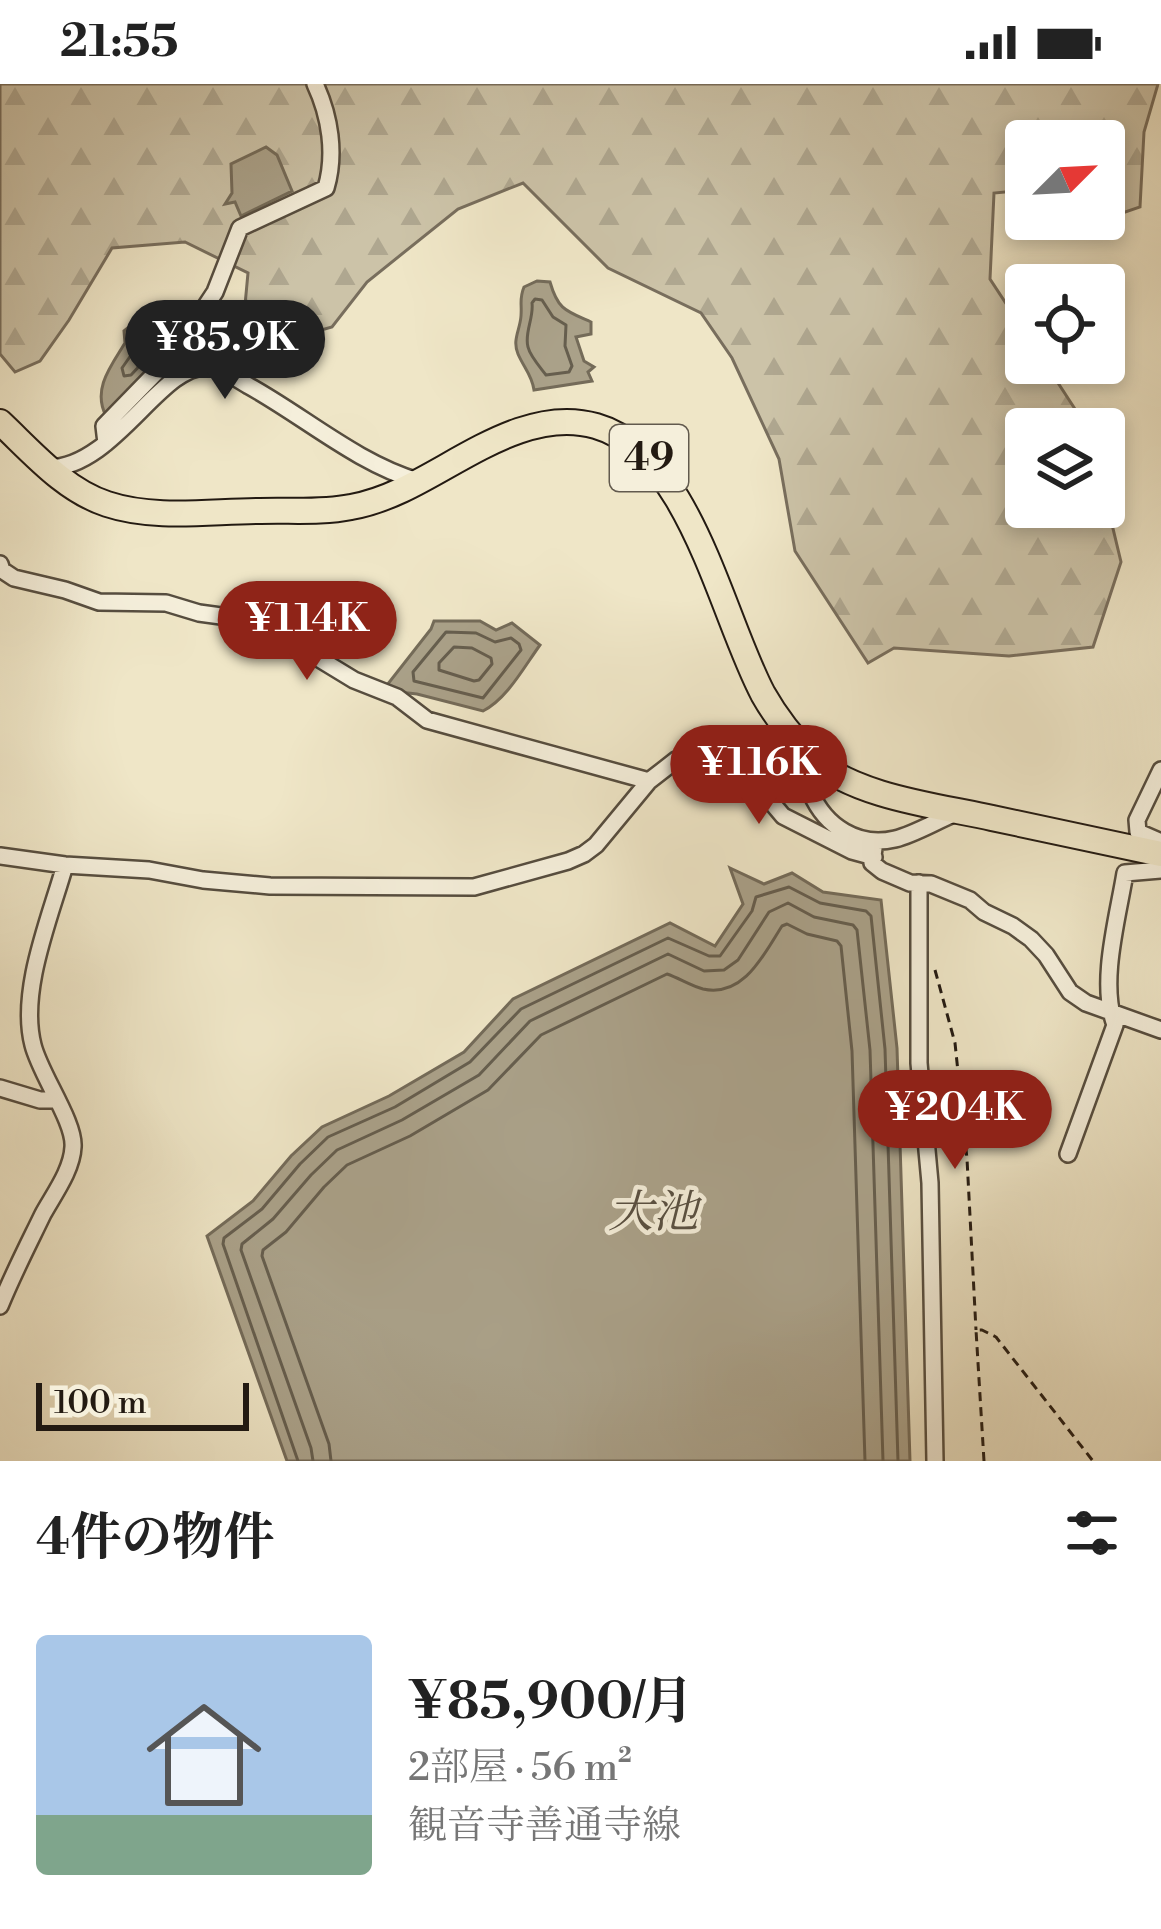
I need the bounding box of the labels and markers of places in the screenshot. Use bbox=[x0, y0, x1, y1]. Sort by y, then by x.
pin: ¥85.9K bbox=[127, 300, 323, 402]
pin: ¥114K bbox=[223, 581, 391, 683]
pin: ¥116K bbox=[675, 725, 843, 827]
pin: ¥204K bbox=[871, 1070, 1039, 1172]

